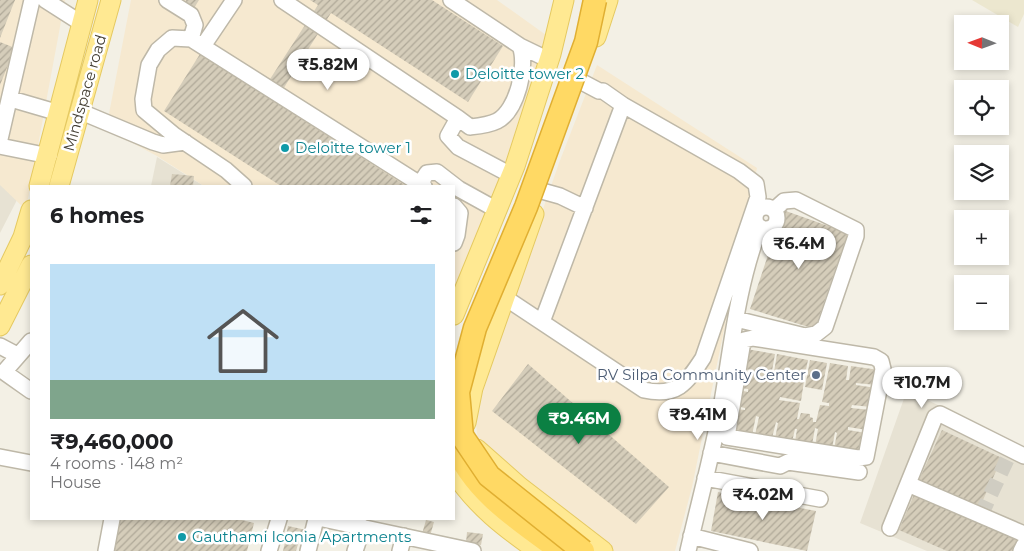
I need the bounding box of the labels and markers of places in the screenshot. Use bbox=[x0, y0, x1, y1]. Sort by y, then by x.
pin: ₹5.82M bbox=[287, 48, 369, 91]
place label: Deloitte tower 2 bbox=[465, 64, 584, 83]
marker: Deloitte tower 2 bbox=[449, 68, 461, 80]
place label: Deloitte tower 1 bbox=[295, 138, 411, 157]
marker: Deloitte tower 1 bbox=[279, 142, 291, 154]
pin: ₹6.4M bbox=[764, 228, 834, 270]
place label: RV Silpa Community Center bbox=[597, 365, 806, 384]
pin: ₹10.7M bbox=[881, 366, 963, 409]
marker: RV Silpa Community Center bbox=[810, 369, 822, 381]
pin: ₹9.41M bbox=[657, 398, 739, 441]
pin: ₹9.46M bbox=[538, 402, 620, 445]
pin: ₹4.02M bbox=[722, 478, 804, 521]
place label: Gauthami Iconia Apartments bbox=[192, 527, 411, 546]
marker: Gauthami Iconia Apartments bbox=[176, 531, 188, 543]

